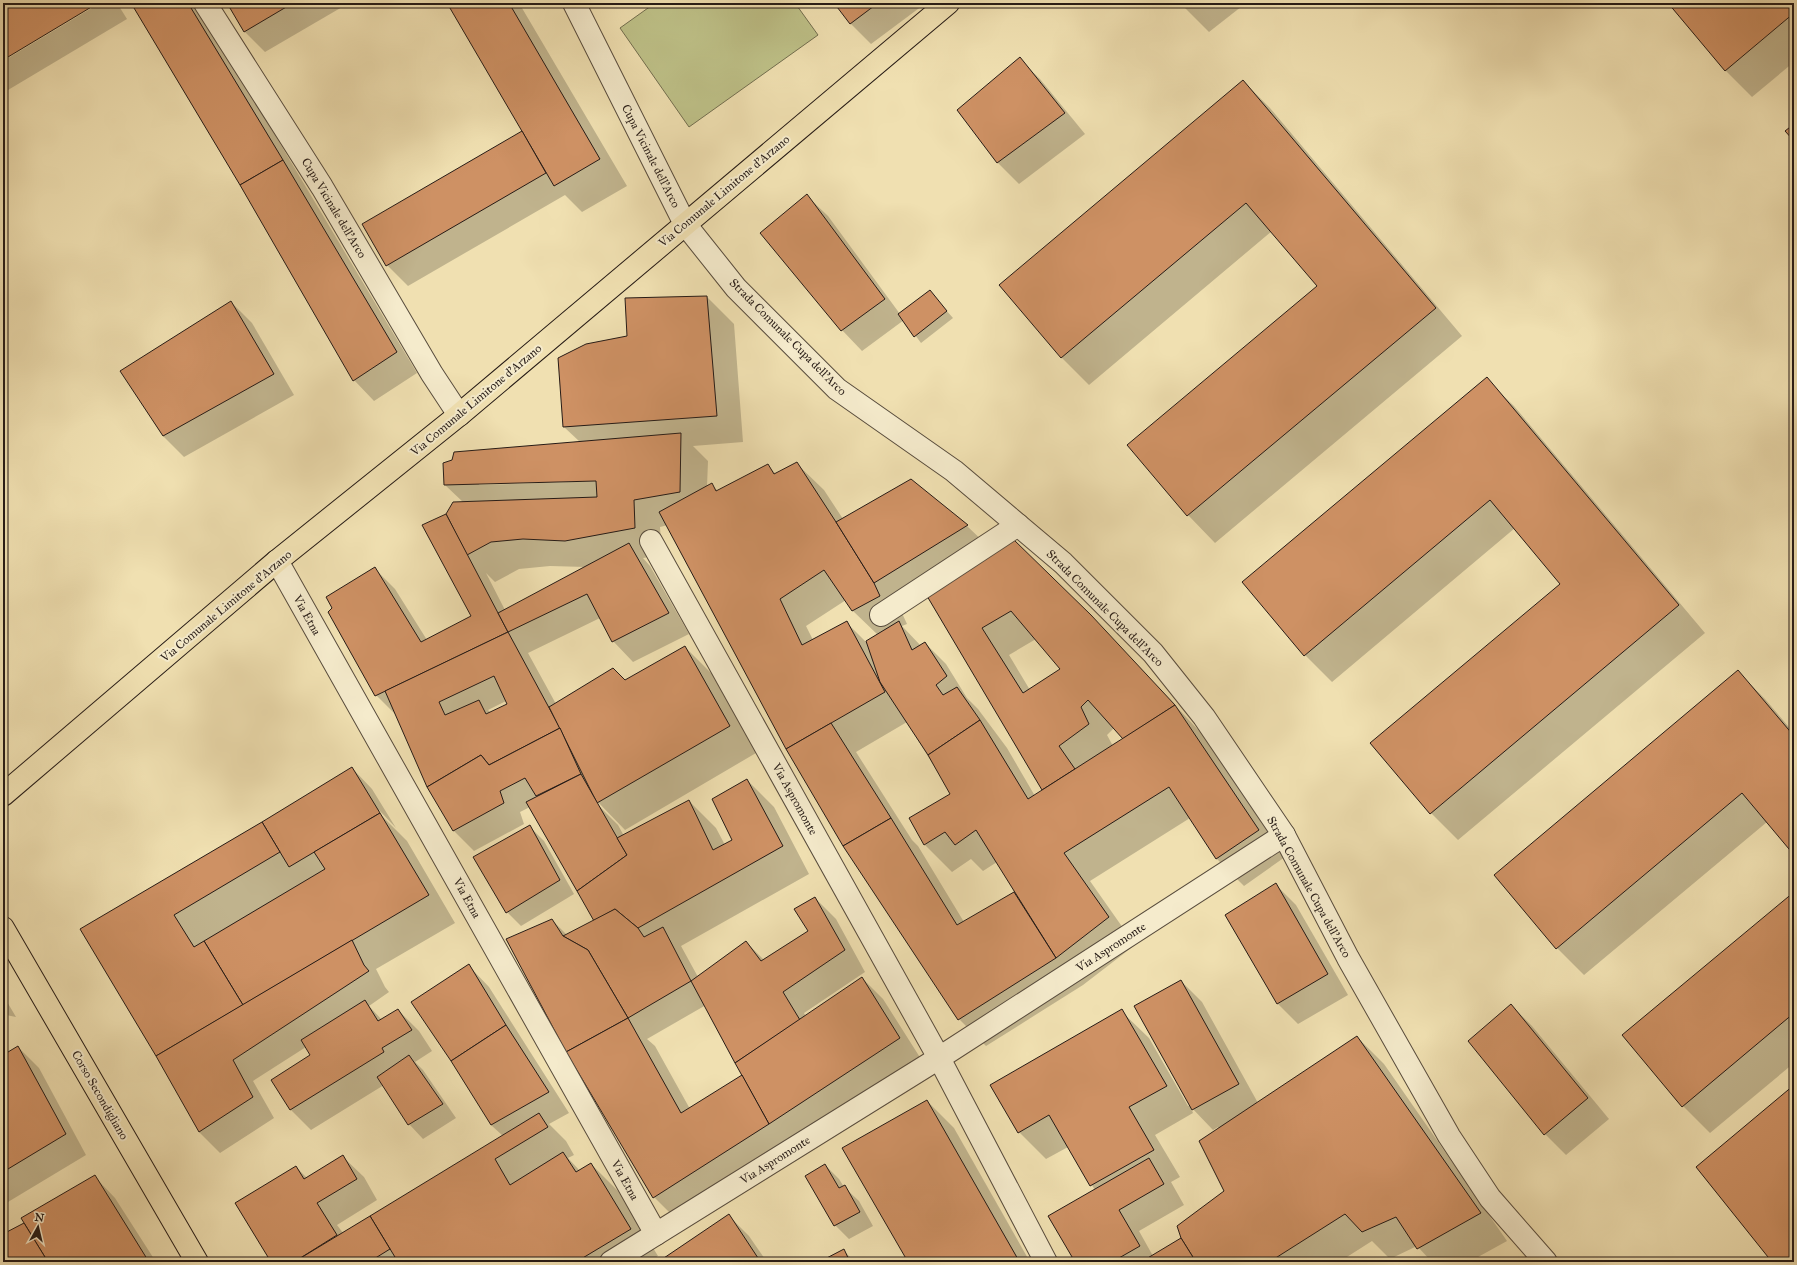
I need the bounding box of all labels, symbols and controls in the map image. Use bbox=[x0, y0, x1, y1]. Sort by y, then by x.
street label: Cupa Vicinale dell'Arco bbox=[619, 102, 683, 210]
street label: Via Comunale Limitone d'Arzano bbox=[655, 132, 792, 251]
street label: Cupa Vicinale dell'Arco bbox=[299, 155, 369, 261]
street label: Strada Comunale Cupa dell'Arco bbox=[727, 276, 849, 398]
street label: Via Comunale Limitone d'Arzano bbox=[407, 341, 544, 460]
street label: Via Comunale Limitone d'Arzano bbox=[157, 547, 294, 666]
street label: Strada Comunale Cupa dell'Arco bbox=[1044, 547, 1166, 669]
street label: Via Etna bbox=[290, 592, 324, 638]
street label: Via Aspromonte bbox=[769, 760, 821, 837]
street label: Strada Comunale Cupa dell'Arco bbox=[1264, 814, 1354, 960]
street label: Via Etna bbox=[450, 875, 484, 921]
street label: Via Aspromonte bbox=[1073, 919, 1148, 975]
street label: Corso Secondigliano bbox=[68, 1048, 131, 1143]
street label: Via Aspromonte bbox=[736, 1133, 813, 1188]
street label: Via Etna bbox=[608, 1157, 642, 1203]
north arrow bbox=[18, 1207, 58, 1247]
text: N bbox=[34, 1211, 46, 1225]

